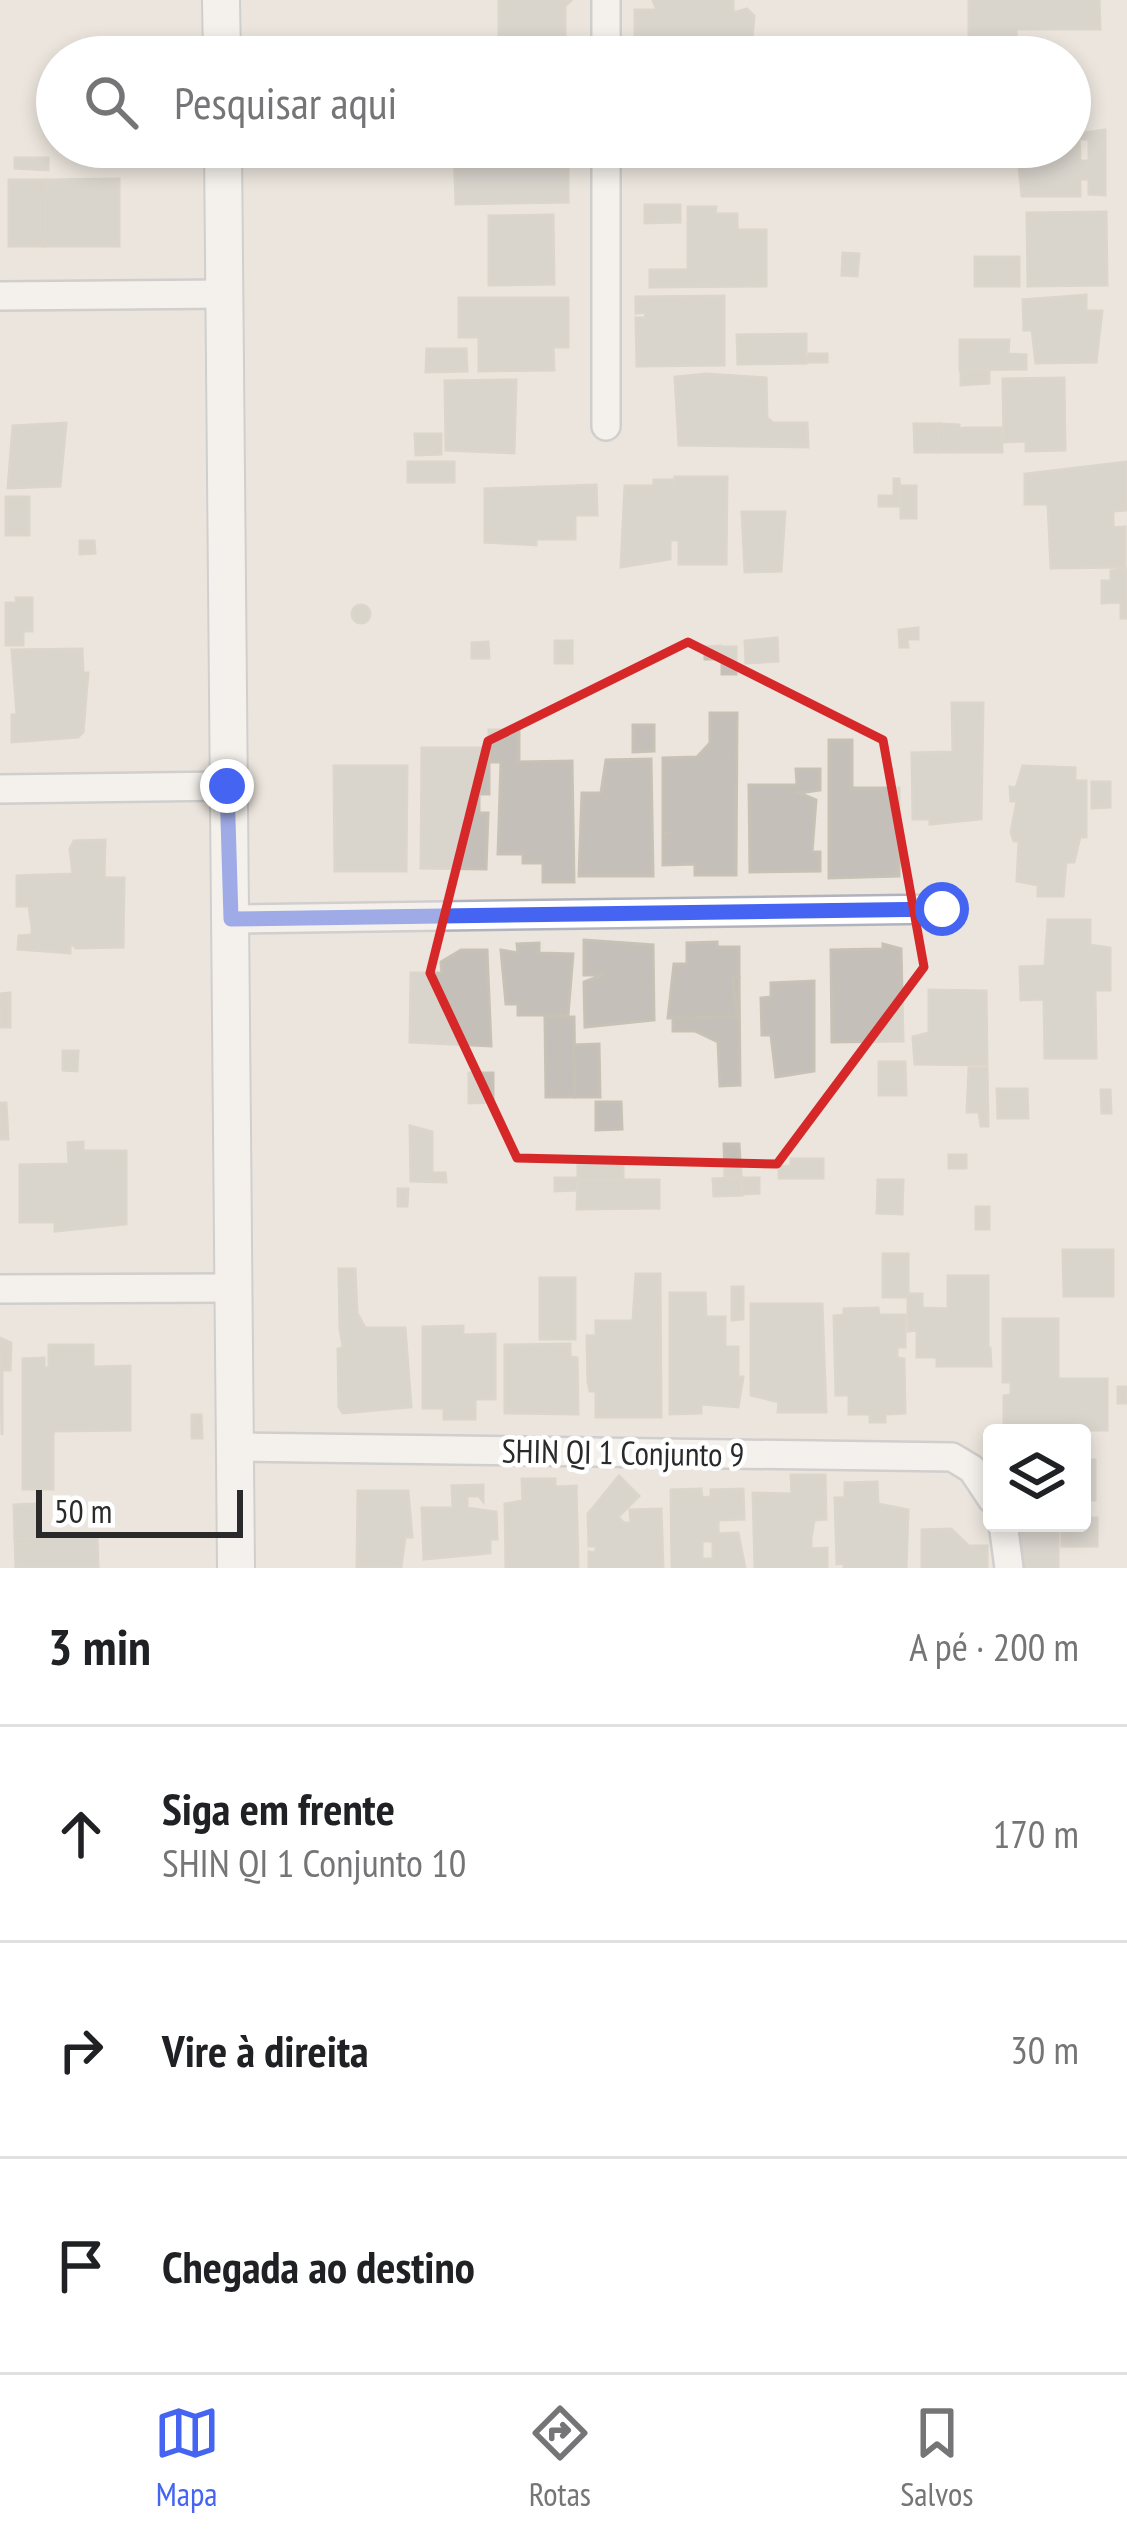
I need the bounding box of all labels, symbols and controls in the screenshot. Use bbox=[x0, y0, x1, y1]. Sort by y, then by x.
search box bbox=[36, 36, 1091, 168]
icon: search bbox=[78, 69, 144, 135]
text: Pesquisar aqui bbox=[174, 73, 397, 131]
route end bbox=[200, 759, 254, 813]
route start bbox=[915, 882, 969, 936]
map controls bbox=[983, 1424, 1091, 1532]
button: layers bbox=[983, 1424, 1091, 1532]
street label: SHIN QI 1 Conjunto 9 bbox=[501, 1428, 745, 1476]
scale bar bbox=[36, 1484, 243, 1537]
text: 50 m bbox=[54, 1489, 112, 1532]
text: 3 min bbox=[48, 1613, 151, 1679]
text: A pé · 200 m bbox=[909, 1621, 1079, 1672]
text: Siga em frente bbox=[162, 1779, 395, 1837]
icon: ahead bbox=[48, 1801, 114, 1867]
text: 170 m bbox=[993, 1808, 1079, 1859]
text: SHIN QI 1 Conjunto 10 bbox=[162, 1837, 466, 1888]
icon: right bbox=[48, 2017, 114, 2083]
text: Vire à direita bbox=[162, 2021, 369, 2079]
text: 30 m bbox=[1010, 2024, 1079, 2075]
icon: arrive bbox=[48, 2233, 114, 2299]
text: Chegada ao destino bbox=[162, 2237, 475, 2295]
tab: Mapa bbox=[154, 2400, 220, 2515]
tab: Rotas bbox=[527, 2400, 593, 2515]
tab: Salvos bbox=[900, 2400, 973, 2515]

